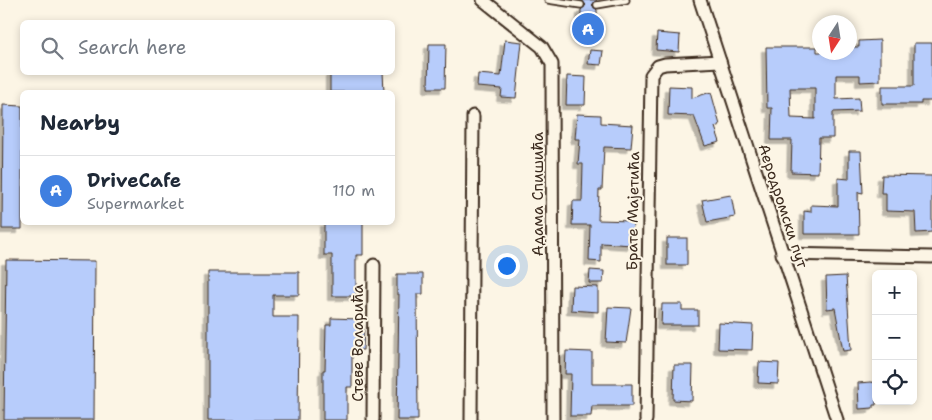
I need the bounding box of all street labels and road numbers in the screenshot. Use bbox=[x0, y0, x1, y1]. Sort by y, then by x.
street label: Адама Спишића bbox=[528, 131, 548, 256]
street label: Аеродромски пут bbox=[753, 141, 813, 271]
street label: Брате Мајетића bbox=[622, 151, 644, 271]
street label: Стеве Воларића bbox=[348, 283, 368, 402]

